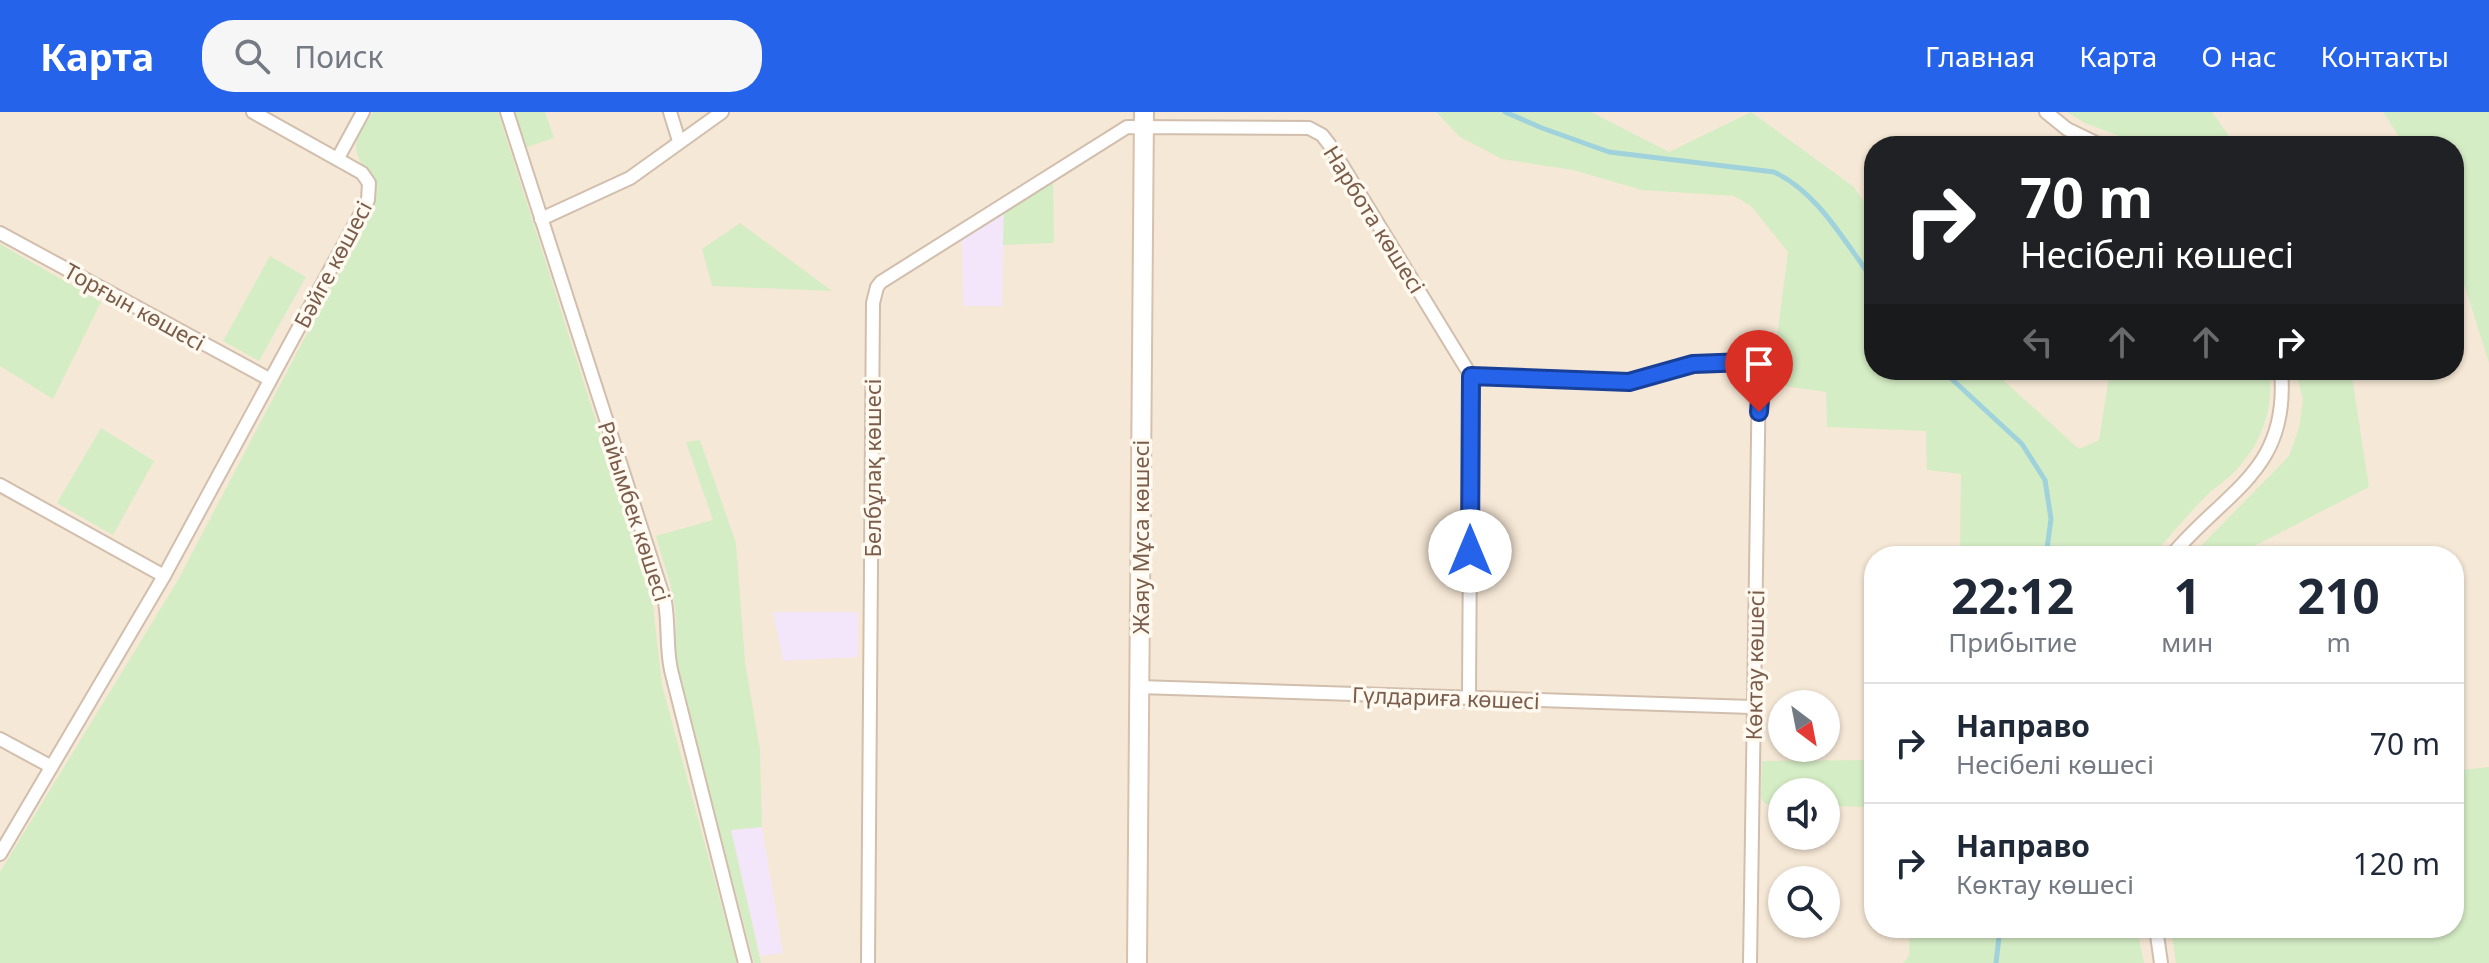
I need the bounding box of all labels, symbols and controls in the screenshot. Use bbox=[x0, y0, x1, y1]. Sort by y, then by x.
search box bbox=[202, 20, 762, 92]
text: Карта bbox=[40, 30, 154, 82]
icon: search bbox=[230, 34, 274, 78]
text: Поиск bbox=[294, 36, 383, 77]
text: Главная bbox=[1925, 37, 2035, 75]
text: Карта bbox=[2079, 37, 2157, 75]
text: О нас bbox=[2201, 37, 2277, 75]
text: Контакты bbox=[2321, 37, 2449, 75]
street label: Нарбота көшесі bbox=[1318, 139, 1432, 299]
text: 70 m bbox=[2020, 158, 2153, 234]
icon: right bbox=[1888, 168, 1992, 272]
street label: Бәйге көшесі bbox=[286, 195, 378, 333]
text: Несібелі көшесі bbox=[2020, 230, 2294, 279]
street label: Торғын көшесі bbox=[59, 255, 211, 357]
icon: left bbox=[2016, 320, 2060, 364]
icon: ahead bbox=[2100, 320, 2144, 364]
icon: ahead bbox=[2184, 320, 2228, 364]
icon: right bbox=[2268, 320, 2312, 364]
pin bbox=[1725, 330, 1793, 412]
icon: arrive bbox=[1737, 342, 1781, 386]
street label: Белбұлақ көшесі bbox=[857, 379, 887, 557]
street label: Райымбек көшесі bbox=[592, 417, 678, 605]
street label: Жаяу Мұса көшесі bbox=[1125, 440, 1155, 634]
position arrow bbox=[1428, 509, 1512, 593]
text: 22:12 bbox=[1951, 563, 2074, 628]
text: 1 bbox=[2173, 563, 2201, 628]
text: 210 bbox=[2297, 563, 2380, 628]
street label: Көктау көшесі bbox=[1738, 589, 1770, 741]
text: Прибытие bbox=[1948, 624, 2077, 660]
text: мин bbox=[2161, 624, 2213, 660]
text: m bbox=[2326, 624, 2351, 660]
street label: Гүлдариға көшесі bbox=[1352, 679, 1540, 715]
north arrow bbox=[1768, 690, 1840, 762]
map controls bbox=[1768, 690, 1840, 938]
text: Направо bbox=[1956, 705, 2090, 746]
icon: right bbox=[1888, 721, 1932, 765]
text: 70 m bbox=[2370, 723, 2440, 764]
text: Несібелі көшесі bbox=[1956, 746, 2154, 782]
button: sound bbox=[1768, 778, 1840, 850]
text: Направо bbox=[1956, 825, 2090, 866]
icon: right bbox=[1888, 841, 1932, 885]
text: 120 m bbox=[2353, 843, 2440, 884]
button: search bbox=[1768, 866, 1840, 938]
text: Көктау көшесі bbox=[1956, 866, 2134, 902]

